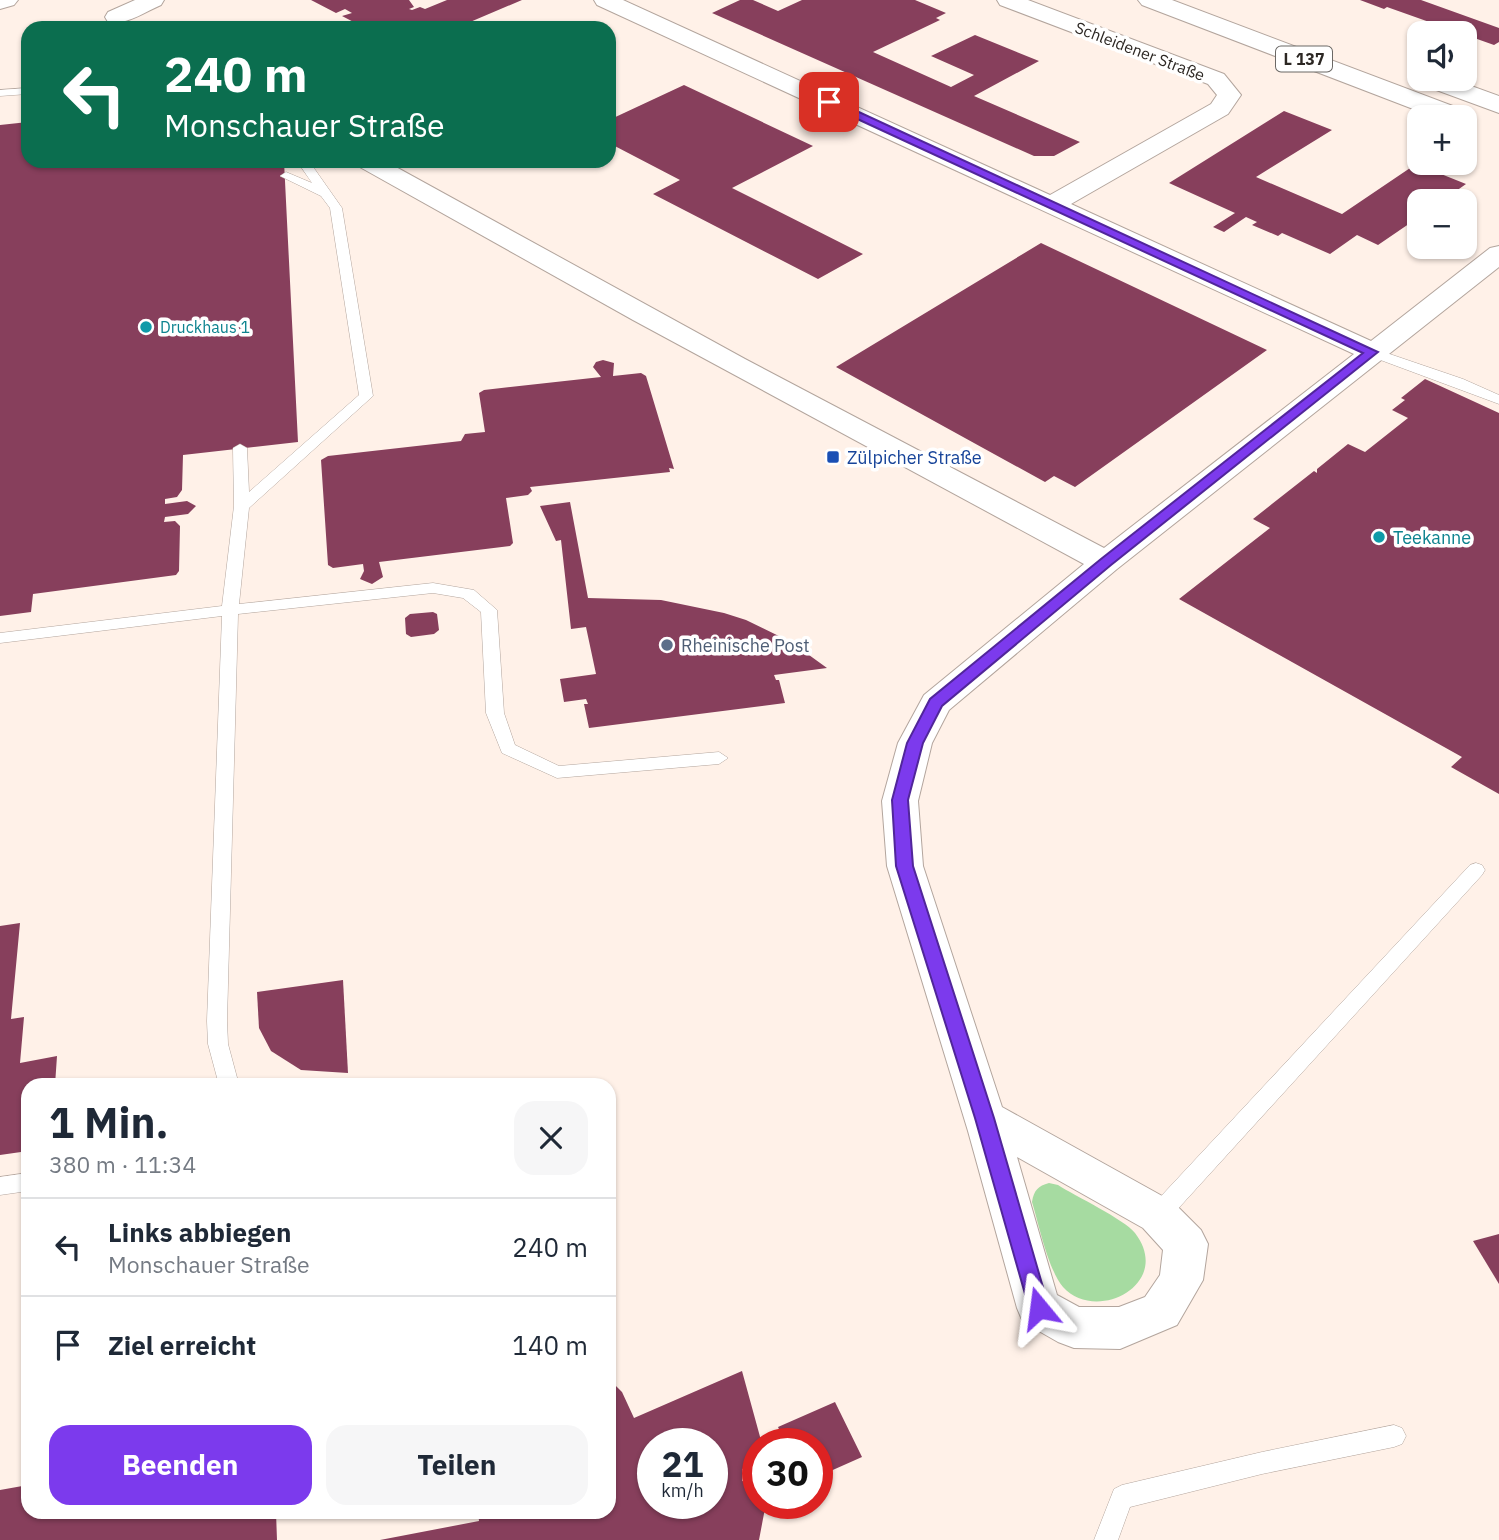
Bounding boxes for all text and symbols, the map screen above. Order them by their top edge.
street label: Schleidener Straße [1072,17,1208,85]
map controls [1407,21,1477,259]
button: sound [1407,21,1477,91]
text: 240 m [164,42,308,105]
road number: L 137 [1276,46,1332,72]
icon: left [49,49,140,140]
pin [799,72,859,132]
icon: arrive [810,83,848,121]
text: Monschauer Straße [164,104,445,146]
button: + [1407,105,1477,175]
button: − [1407,189,1477,259]
place label: Druckhaus 1 [160,317,250,337]
marker: Druckhaus 1 [138,319,154,335]
place label: Zülpicher Straße [847,446,982,469]
marker: Zülpicher Straße [825,449,841,465]
place label: Teekanne [1393,526,1471,549]
marker: Teekanne [1371,529,1387,545]
place label: Rheinische Post [681,634,810,657]
marker: Rheinische Post [659,637,675,653]
text: 1 Min. [49,1095,169,1150]
button: close [514,1101,588,1175]
text: 380 m · 11:34 [49,1149,196,1179]
text: Links abbiegen [108,1215,291,1249]
icon: left [49,1228,87,1266]
text: 240 m [512,1230,588,1264]
text: Monschauer Straße [108,1249,310,1279]
position arrow [1002,1271,1076,1345]
icon: arrive [49,1326,87,1364]
text: Ziel erreicht [108,1328,256,1362]
text: 140 m [512,1328,588,1362]
button: Beenden [49,1425,312,1505]
button: Teilen [326,1425,588,1505]
speed limit sign: 30 [742,1428,833,1519]
text: 21 [661,1441,704,1487]
text: km/h [661,1479,704,1502]

